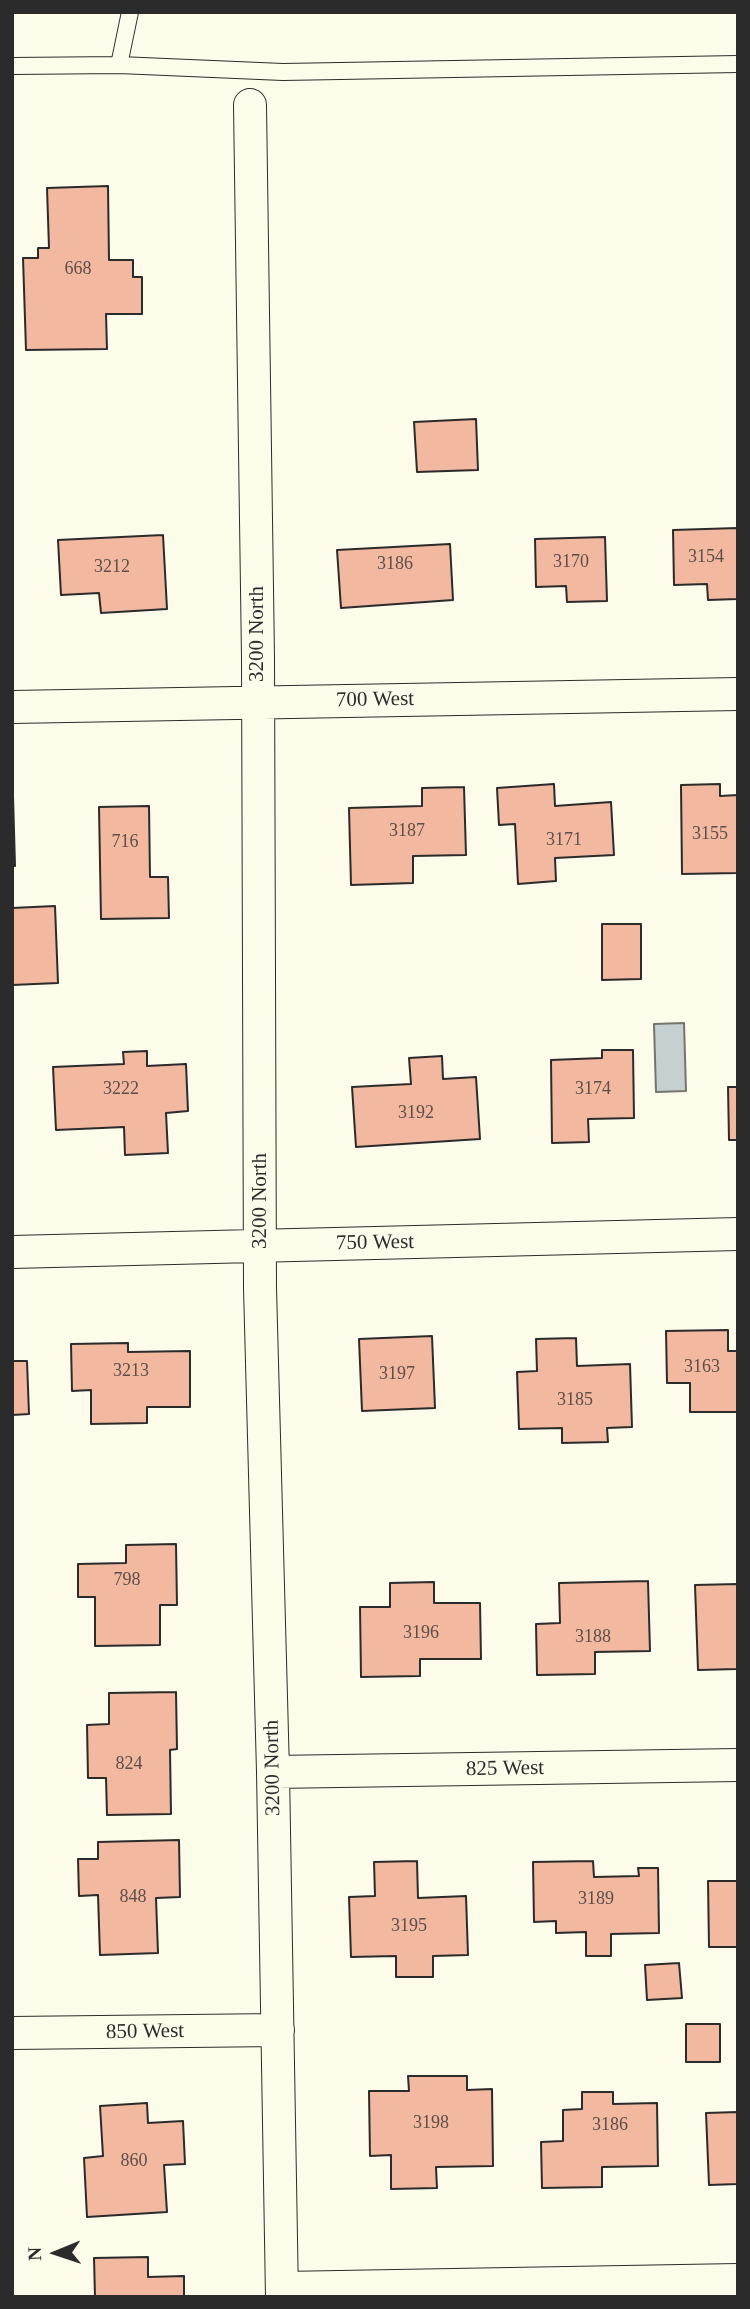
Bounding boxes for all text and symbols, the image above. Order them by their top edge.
house number: 668 [64,258,92,280]
house number: 3154 [688,546,724,568]
house number: 3170 [553,551,589,573]
house number: 3186 [377,553,413,575]
house number: 3212 [94,556,130,578]
street label: 3200 North [244,586,270,682]
street label: 700 West [336,687,414,713]
house number: 3187 [389,820,425,842]
house number: 3155 [692,823,728,845]
house number: 3171 [546,829,582,851]
house number: 716 [112,831,138,853]
house number: 3222 [103,1078,139,1100]
house number: 3174 [575,1078,611,1100]
house number: 3192 [398,1102,434,1124]
street label: 3200 North [247,1153,273,1249]
street label: 750 West [336,1230,414,1256]
house number: 3163 [684,1356,720,1378]
house number: 3213 [113,1360,149,1382]
house number: 3197 [379,1363,415,1385]
house number: 3185 [557,1389,593,1411]
house number: 798 [114,1569,140,1591]
house number: 3196 [403,1622,439,1644]
house number: 3188 [575,1626,611,1648]
street label: 3200 North [260,1720,286,1816]
house number: 824 [116,1753,142,1775]
street label: 825 West [466,1756,544,1782]
house number: 848 [119,1886,146,1908]
house number: 3189 [578,1888,614,1910]
house number: 3195 [391,1915,427,1937]
street label: 850 West [106,2019,184,2045]
house number: 3198 [413,2112,449,2134]
house number: 3186 [592,2114,628,2136]
house number: 860 [120,2150,148,2172]
north arrow [21,2218,91,2288]
text: N [24,2247,45,2261]

